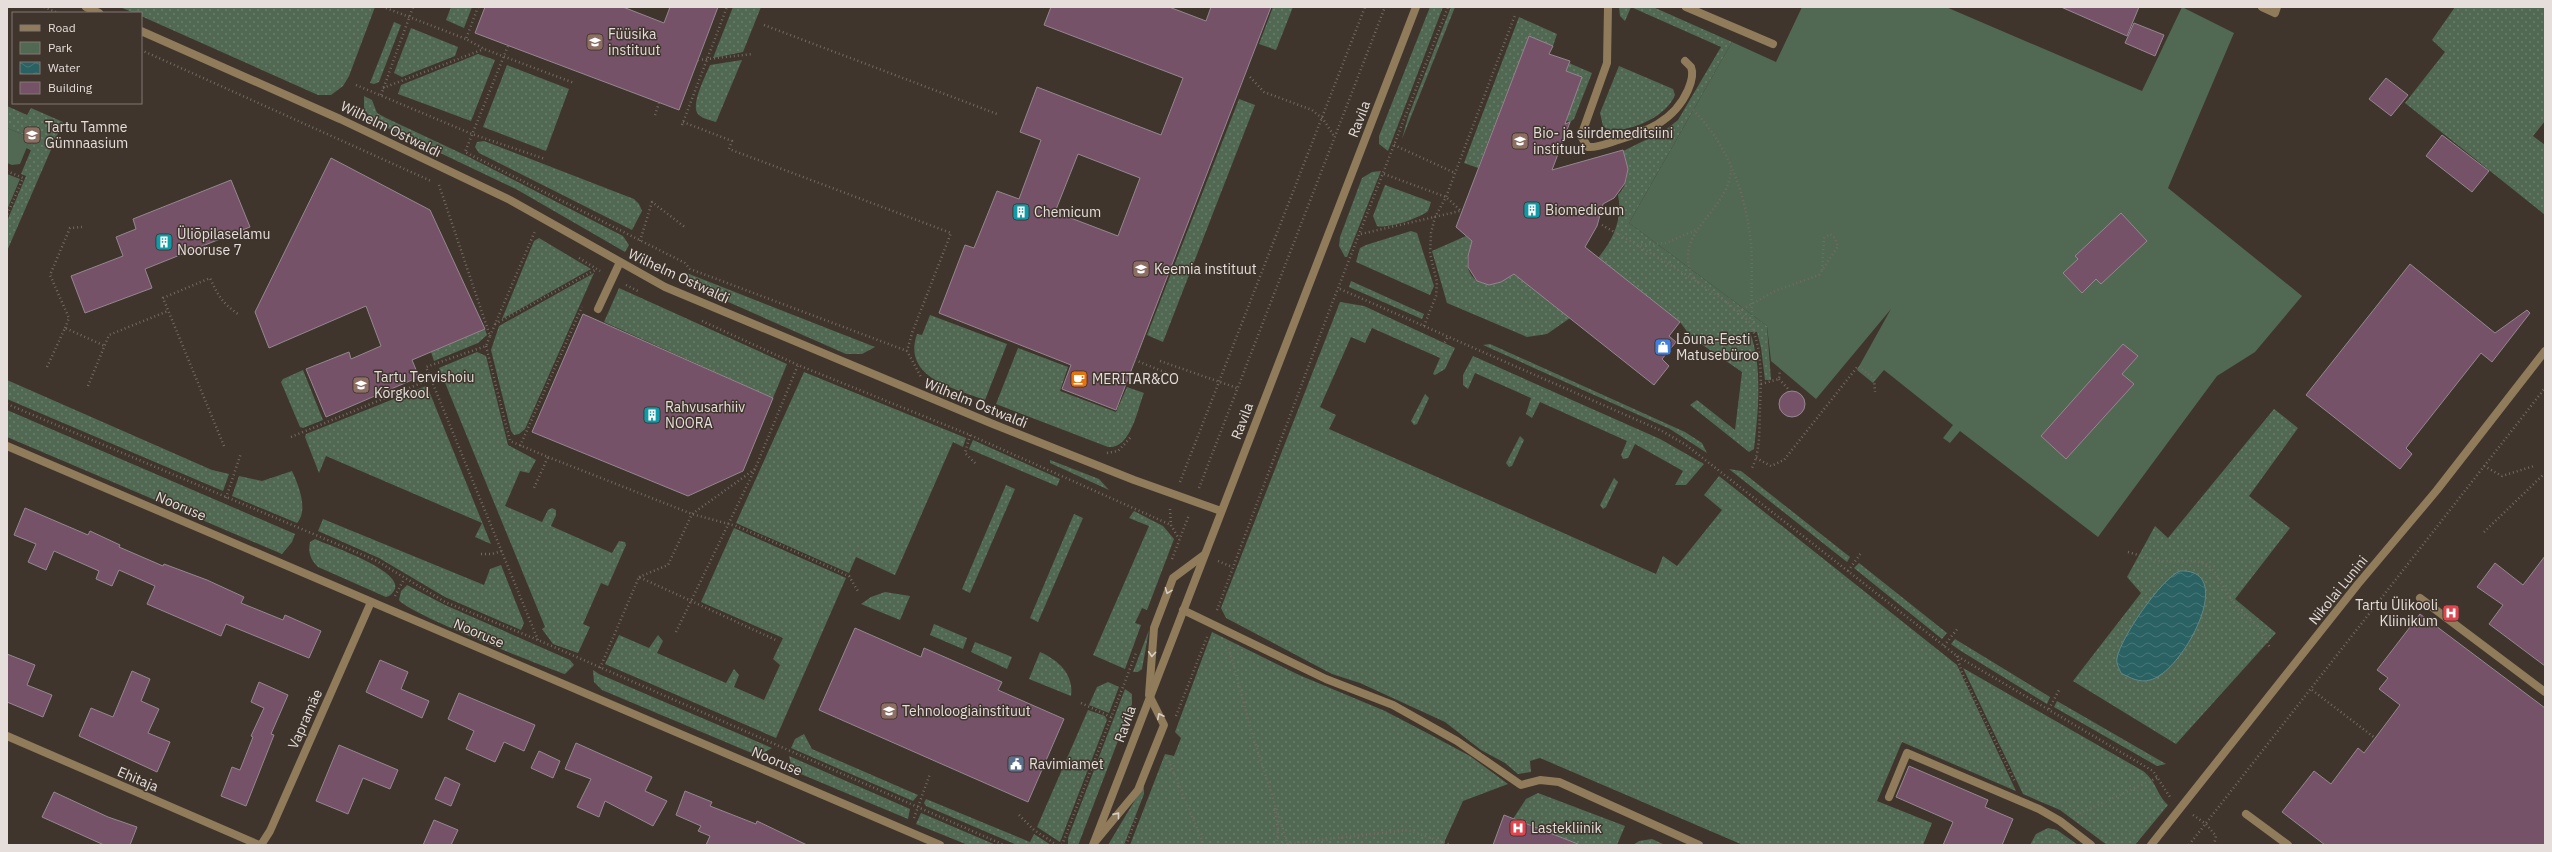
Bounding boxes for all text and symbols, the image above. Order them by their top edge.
legend [12,12,142,104]
text: Road [48,20,76,35]
place label: Füüsika instituut [608,25,660,59]
school or university icon: Füüsika instituut [585,32,605,52]
text: Park [48,40,73,55]
text: Water [48,60,81,75]
text: Building [48,80,93,95]
street label: Wilhelm Ostwaldi [338,97,444,161]
street label: Ravila [1344,98,1374,140]
place label: Tartu Tamme Gümnaasium [45,118,128,152]
place label: Bio- ja siirdemeditsiini instituut [1533,124,1673,158]
school or university icon: Tartu Tamme Gümnaasium [22,125,42,145]
school or university icon: Bio- ja siirdemeditsiini instituut [1510,131,1530,151]
building icon: Biomedicum [1522,200,1542,220]
place label: Biomedicum [1545,201,1624,219]
building icon: Chemicum [1011,202,1031,222]
place label: Chemicum [1034,203,1101,221]
place label: Üliõpilaselamu Nooruse 7 [177,225,271,259]
building icon: Üliõpilaselamu Nooruse 7 [154,232,174,252]
street label: Wilhelm Ostwaldi [625,245,733,307]
school or university icon: Keemia instituut [1131,259,1151,279]
place label: Keemia instituut [1154,260,1257,278]
place label: Lõuna-Eesti Matusebüroo [1676,330,1759,364]
shop icon: Lõuna-Eesti Matusebüroo [1653,337,1673,357]
place label: Tartu Tervishoiu Kõrgkool [374,368,474,402]
cafe icon: MERITAR&CO [1069,369,1089,389]
place label: MERITAR&CO [1092,370,1179,388]
street label: Wilhelm Ostwaldi [922,374,1030,432]
school or university icon: Tartu Tervishoiu Kõrgkool [351,375,371,395]
place label: Rahvusarhiiv NOORA [665,398,745,432]
street label: Ravila [1227,400,1257,442]
building icon: Rahvusarhiiv NOORA [642,405,662,425]
street label: Nooruse [153,487,209,525]
street label: Nikolai Lunini [2305,552,2371,628]
one-way arrow [1165,587,1173,595]
place label: Tartu Ülikooli Kliinikum [2355,596,2438,630]
hospital icon: Tartu Ülikooli Kliinikum [2441,603,2461,623]
street label: Nooruse [451,614,507,652]
one-way arrow [1148,651,1156,657]
street label: Vapramäe [284,686,326,752]
school or university icon: Tehnoloogiainstituut [879,701,899,721]
place label: Tehnoloogiainstituut [902,702,1031,720]
street label: Ravila [1110,703,1140,745]
one-way arrow [1157,713,1165,720]
street label: Nooruse [749,742,805,780]
public building icon: Ravimiamet [1006,754,1026,774]
place label: Ravimiamet [1029,755,1104,773]
street label: Ehitaja [115,762,162,796]
one-way arrow [1113,812,1120,819]
hospital icon: Lastekliinik [1508,818,1528,838]
place label: Lastekliinik [1531,819,1602,837]

